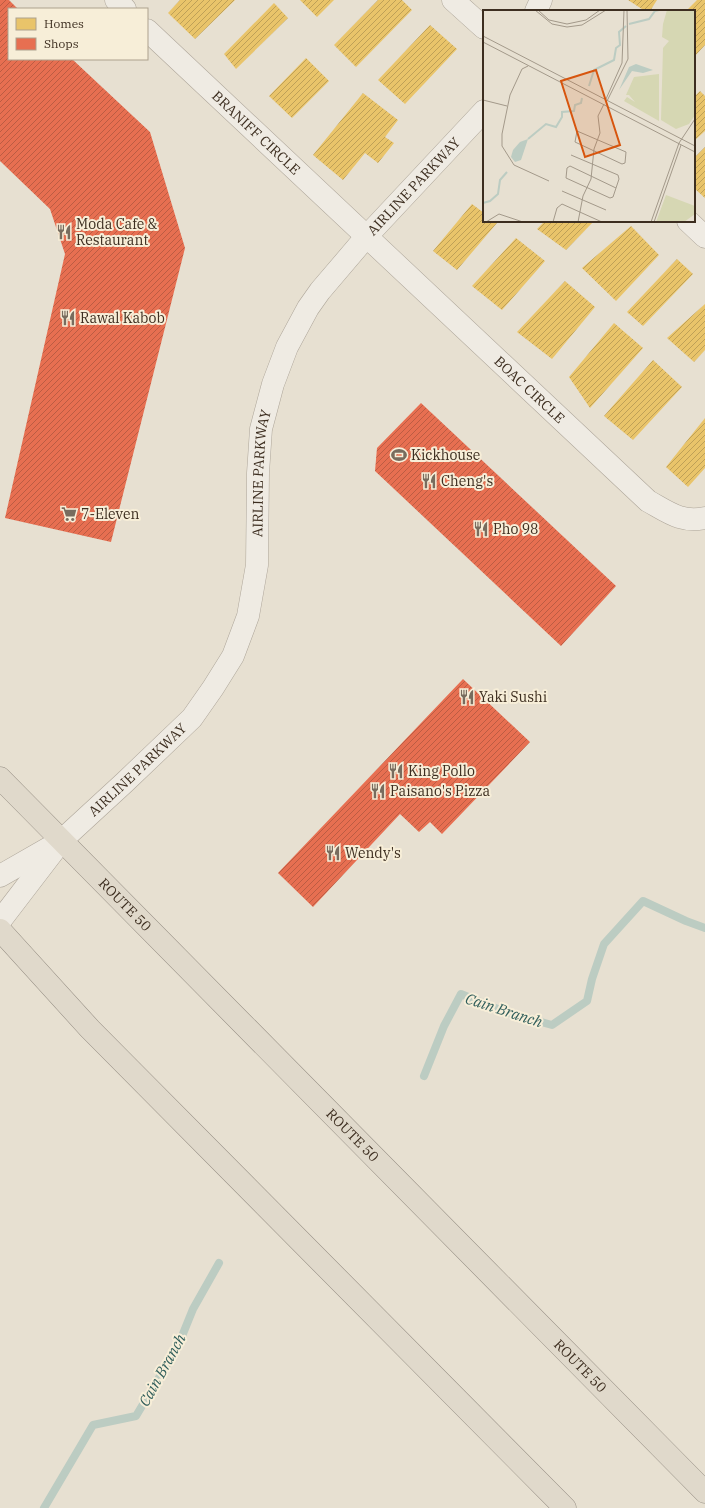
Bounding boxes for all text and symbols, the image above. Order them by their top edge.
legend [8,8,148,60]
inset map [483,10,695,222]
text: Homes [44,16,84,31]
text: Shops [44,36,79,51]
street label: BRANIFF CIRCLE [208,87,304,179]
street label: AIRLINE PARKWAY [363,133,464,239]
place label: Moda Cafe & Restaurant [76,215,158,249]
restaurant icon: Moda Cafe & Restaurant [55,223,73,241]
restaurant icon: Rawal Kabob [59,309,77,327]
place label: Rawal Kabob [80,309,165,327]
street label: BOAC CIRCLE [490,352,569,427]
street label: AIRLINE PARKWAY [248,407,275,537]
sports icon: Kickhouse [390,446,408,464]
place label: Kickhouse [411,446,480,464]
restaurant icon: Cheng's [420,472,438,490]
place label: Cheng's [441,472,493,490]
supermarket icon: 7-Eleven [60,505,78,523]
place label: 7-Eleven [81,505,139,523]
restaurant icon: Pho 98 [472,520,490,538]
place label: Pho 98 [493,520,538,538]
restaurant icon: Yaki Sushi [458,688,476,706]
place label: Yaki Sushi [479,688,547,706]
street label: AIRLINE PARKWAY [85,719,190,820]
restaurant icon: King Pollo [387,762,405,780]
place label: King Pollo [408,762,475,780]
restaurant icon: Paisano's Pizza [369,782,387,800]
place label: Paisano's Pizza [390,782,490,800]
restaurant icon: Wendy's [324,844,342,862]
place label: Wendy's [345,844,401,862]
street label: ROUTE 50 [95,874,155,935]
water label: Cain Branch [463,989,546,1032]
street label: ROUTE 50 [322,1105,383,1166]
water label: Cain Branch [134,1330,190,1410]
street label: ROUTE 50 [550,1335,611,1396]

